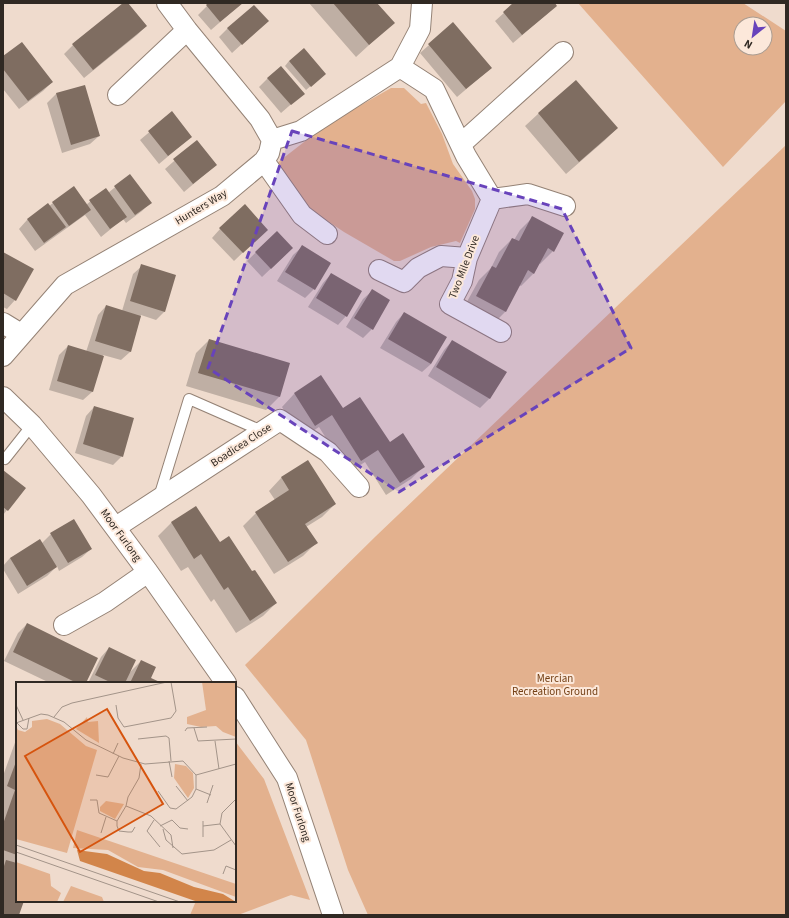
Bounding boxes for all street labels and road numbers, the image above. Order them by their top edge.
street label: Hunters Way [172,186,230,228]
street label: Two Mile Drive [445,233,483,301]
street label: Boadicea Close [208,419,275,470]
street label: Moor Furlong [97,506,145,565]
street label: Moor Furlong [281,781,315,844]

